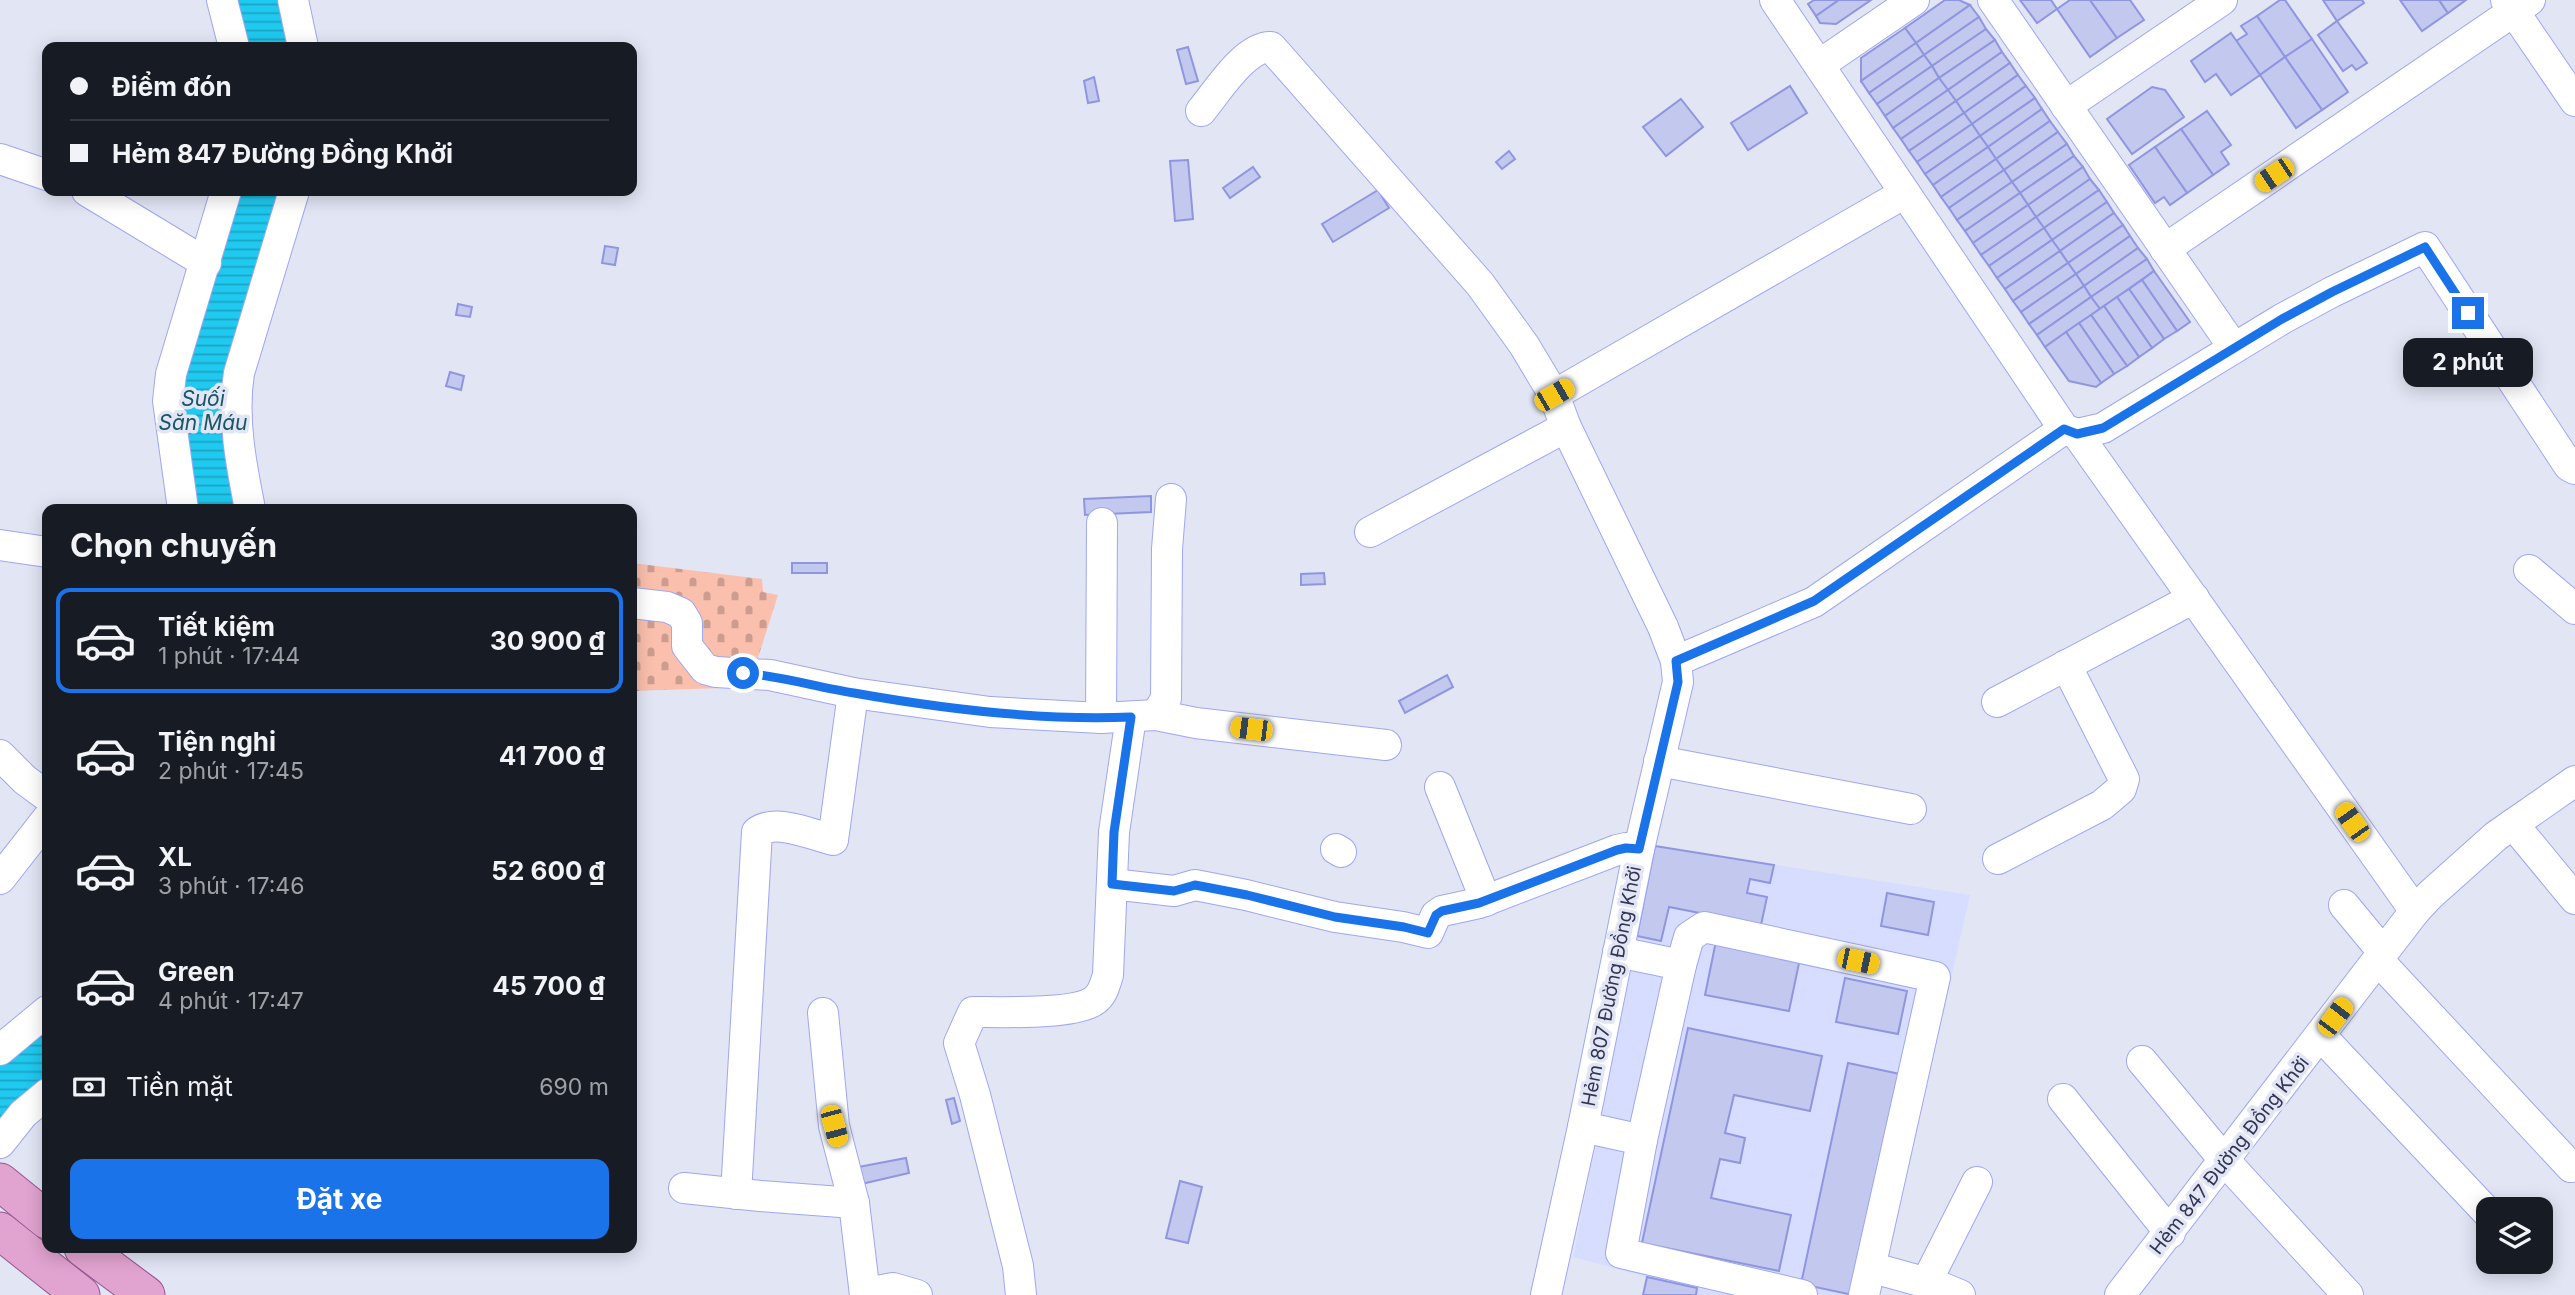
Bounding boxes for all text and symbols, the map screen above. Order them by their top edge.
text: Điểm đón [112,71,232,102]
text: Hẻm 847 Đường Đồng Khởi [112,138,453,169]
car [2251,155,2298,195]
route end [2452,297,2484,329]
callout: 2 phút [2403,338,2533,386]
text: 2 phút [2432,348,2504,376]
car [1531,375,1578,415]
water label: Suối Săn Máu [159,386,247,435]
text: Chọn chuyến [70,526,277,565]
icon: car [74,609,137,672]
text: Tiết kiệm [158,611,275,642]
text: 30 900 ₫ [490,625,605,656]
text: 1 phút · 17:44 [158,642,300,670]
route start [727,657,759,689]
car [1229,716,1274,742]
icon: car [74,724,137,787]
text: Tiện nghi [158,726,276,757]
text: 41 700 ₫ [499,740,605,771]
text: 2 phút · 17:45 [158,757,304,785]
car [2332,799,2373,845]
icon: car [74,839,137,902]
text: XL [158,841,192,872]
text: 52 600 ₫ [491,855,605,886]
street label: Hẻm 807 Đường Đồng Khởi [1577,864,1646,1108]
text: 3 phút · 17:46 [158,872,304,900]
car [1836,946,1881,976]
icon: car [74,954,137,1017]
text: Green [158,956,235,987]
text: 45 700 ₫ [492,970,605,1001]
text: 4 phút · 17:47 [158,987,304,1015]
car [2314,994,2357,1040]
street label: Hẻm 847 Đường Đồng Khởi [2145,1052,2314,1259]
icon: cash [70,1068,108,1106]
text: Tiền mặt [126,1071,233,1102]
text: 690 m [539,1073,609,1101]
car [819,1103,850,1149]
button: Đặt xe [70,1159,609,1239]
map controls [2476,1197,2553,1274]
button: layers [2476,1197,2553,1274]

